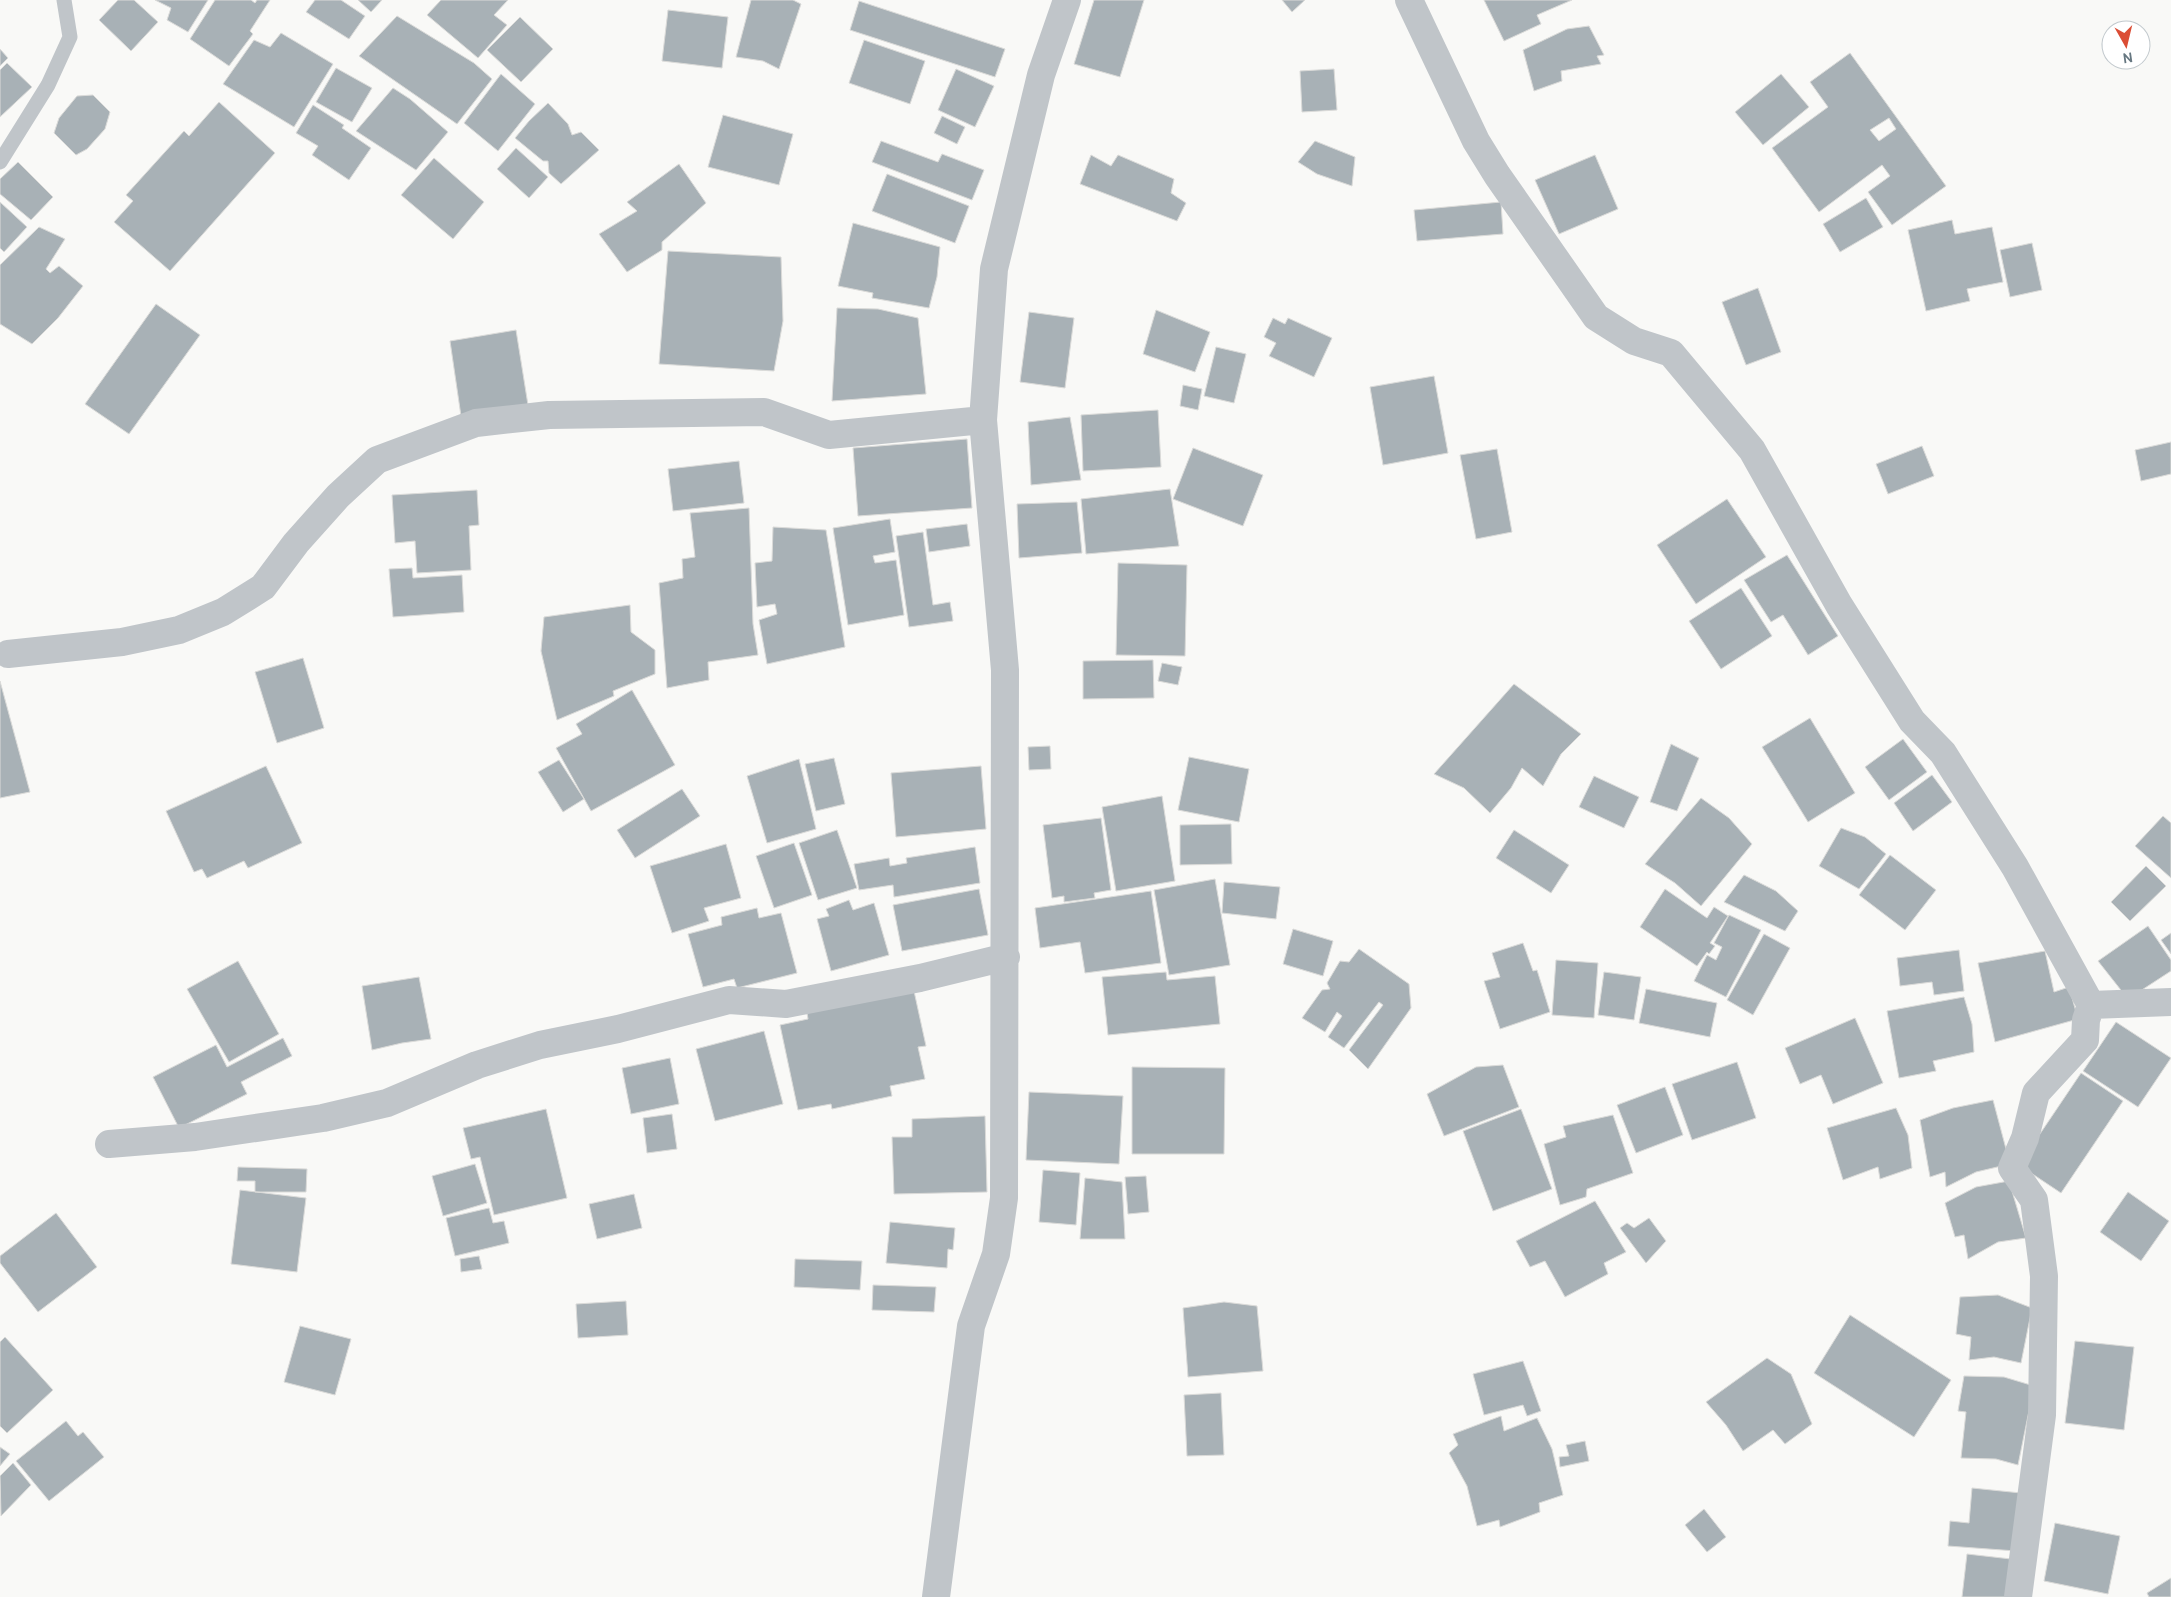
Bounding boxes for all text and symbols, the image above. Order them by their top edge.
north arrow [2101,20,2151,70]
text: N [2122,48,2134,67]

